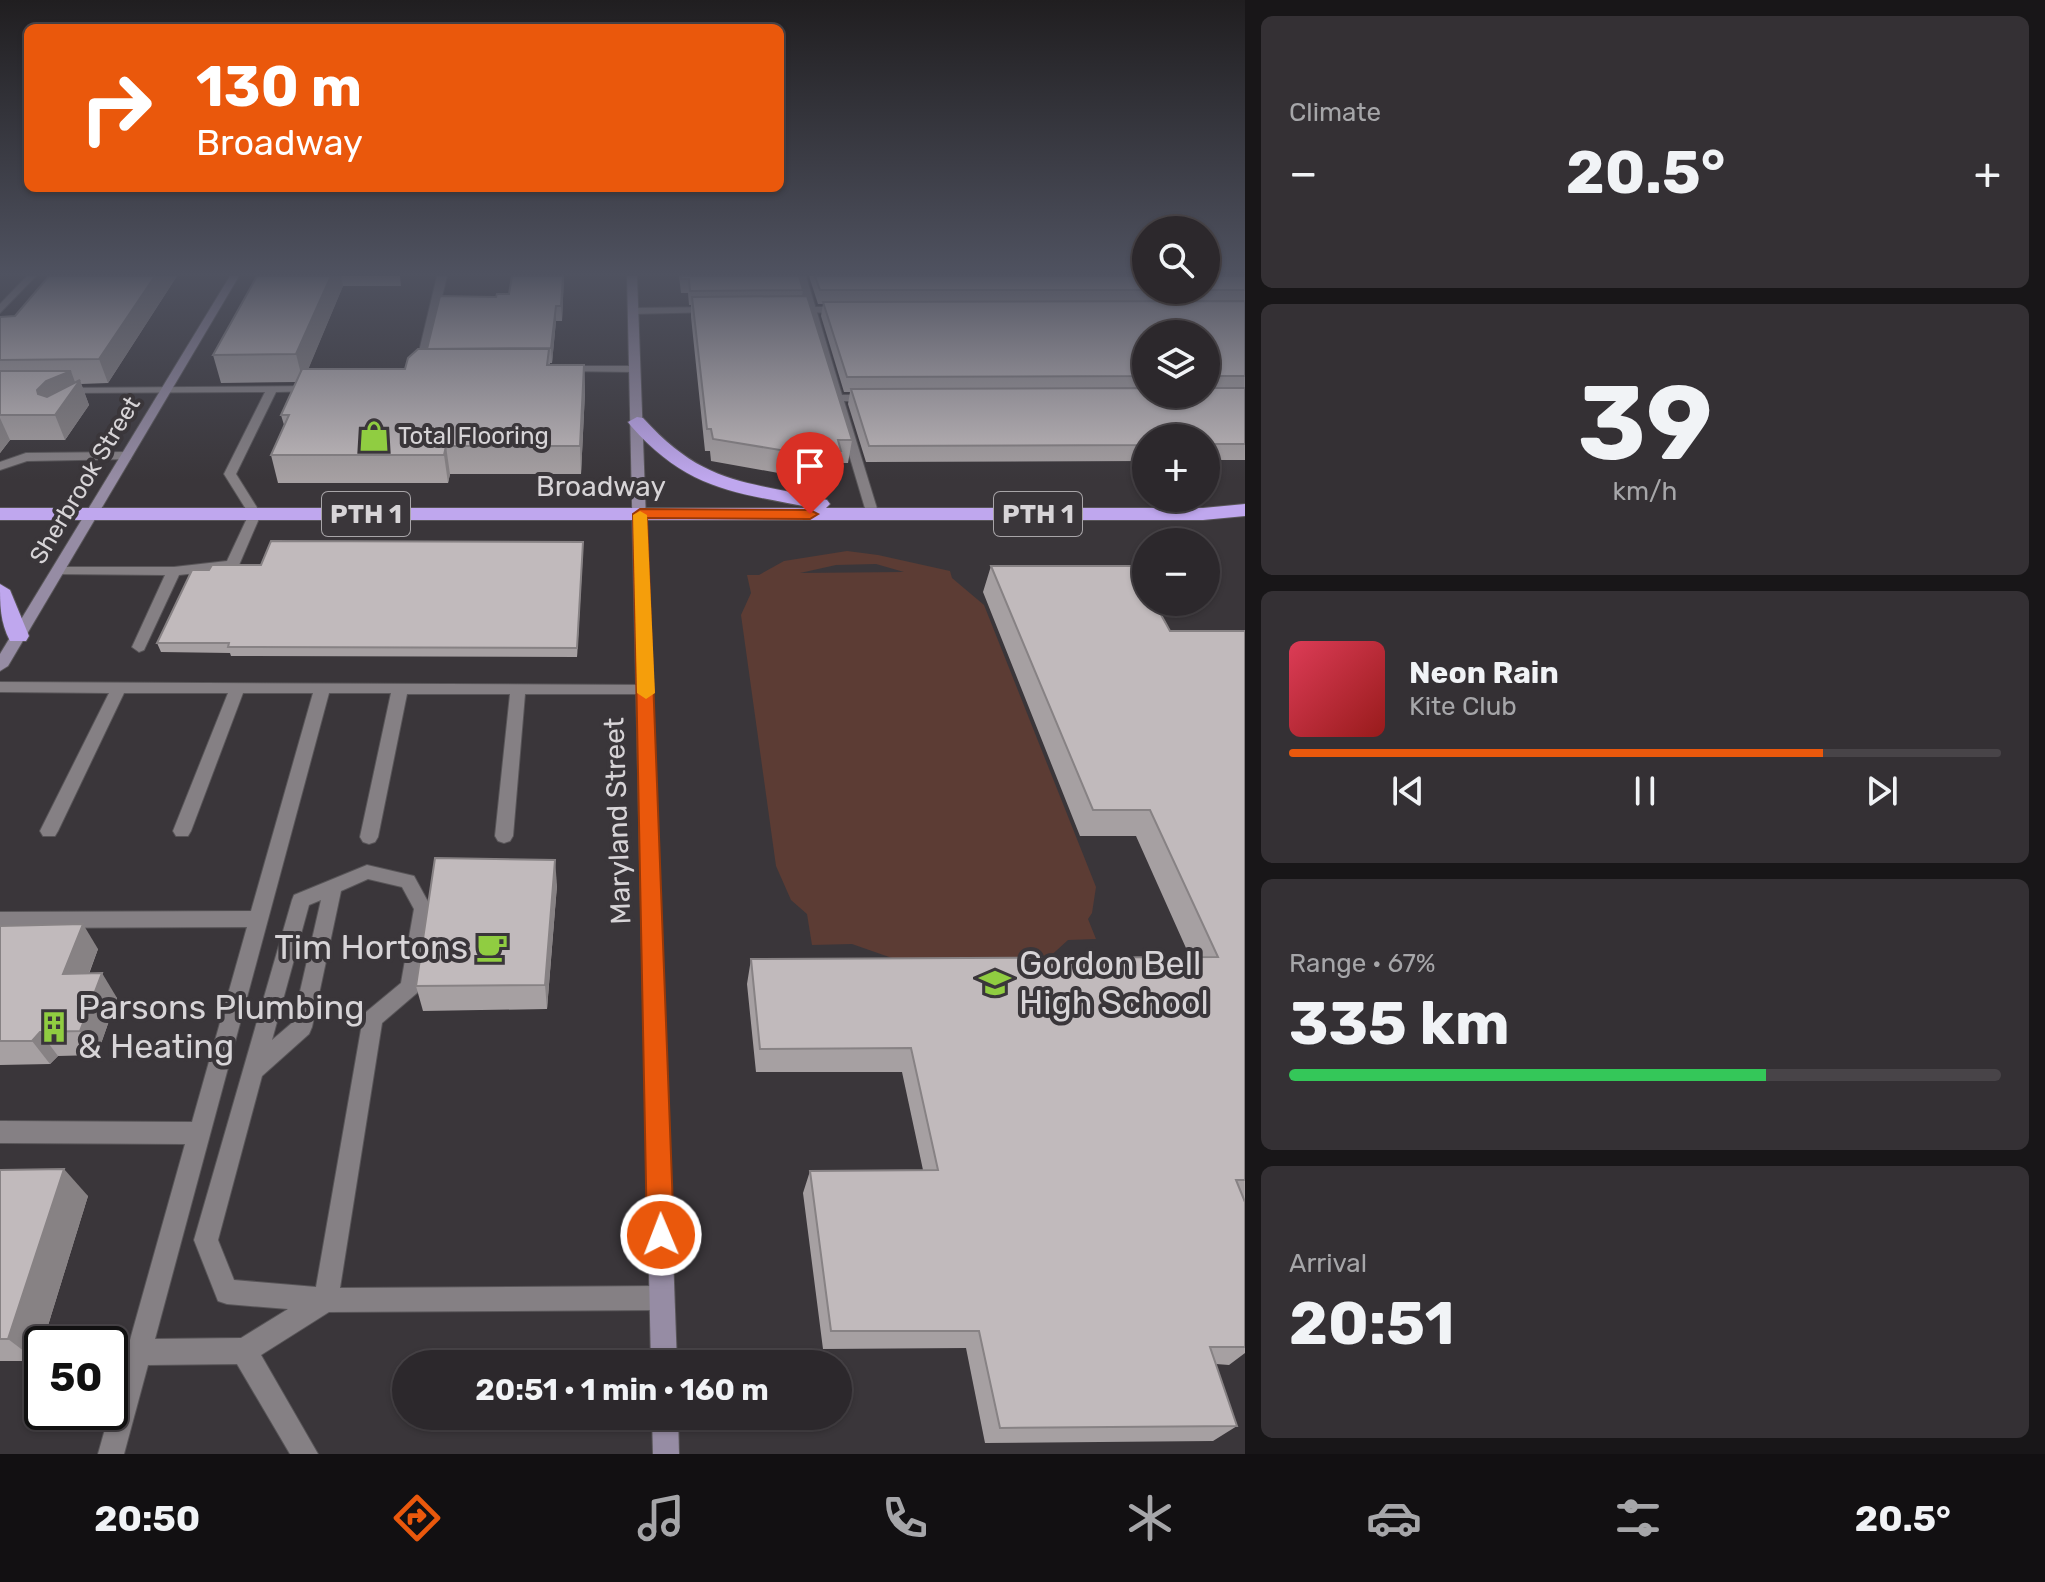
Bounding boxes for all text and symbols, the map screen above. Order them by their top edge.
text: 130 m [196,54,362,120]
icon: right [64,56,168,160]
text: Climate [1289,97,1381,128]
text: Broadway [196,121,363,164]
text: 20.5° [1566,137,1726,208]
text: − [1289,147,1318,199]
text: + [1974,147,2001,199]
map controls [1132,216,1220,616]
button: search [1132,216,1220,304]
button: layers [1132,320,1220,408]
text: 39 [1577,362,1713,485]
street label: Sherbrook Street [24,391,146,569]
shop icon: Total Flooring [357,419,391,453]
place label: Total Flooring [398,422,549,450]
button: + [1132,424,1220,512]
pin [776,432,844,514]
icon: arrive [788,444,832,488]
street label: Broadway [536,470,666,503]
text: km/h [1613,476,1677,507]
road number: PTH 1 [322,492,410,536]
road number: PTH 1 [994,492,1082,536]
button: − [1132,528,1220,616]
text: Neon Rain [1409,655,1559,691]
text: Kite Club [1409,691,1517,722]
street label: Maryland Street [597,717,638,925]
icon: previous [1386,769,1430,813]
icon: pause [1623,769,1667,813]
icon: next [1860,769,1904,813]
place label: Tim Hortons [274,927,468,968]
cafe icon: Tim Hortons [475,930,509,964]
place label: Gordon Bell High School [1019,943,1209,1023]
text: Range · 67% [1289,948,1436,979]
school or university icon: Gordon Bell High School [978,966,1012,1000]
place label: Parsons Plumbing & Heating [78,987,364,1067]
text: 335 km [1289,988,1510,1059]
building icon: Parsons Plumbing & Heating [37,1010,71,1044]
position arrow [619,1193,703,1277]
text: Arrival [1289,1248,1367,1279]
text: 20:51 [1289,1288,1454,1359]
speed limit sign: 50 [24,1326,128,1430]
text: 20:51 · 1 min · 160 m [475,1372,769,1408]
icon: directions [389,1490,445,1546]
icon: music [633,1490,689,1546]
icon: phone [877,1490,933,1546]
icon: climate [1122,1490,1178,1546]
icon: car [1366,1490,1422,1546]
icon: filters [1610,1490,1666,1546]
text: 20:50 [94,1497,200,1540]
text: 20.5° [1855,1497,1951,1540]

